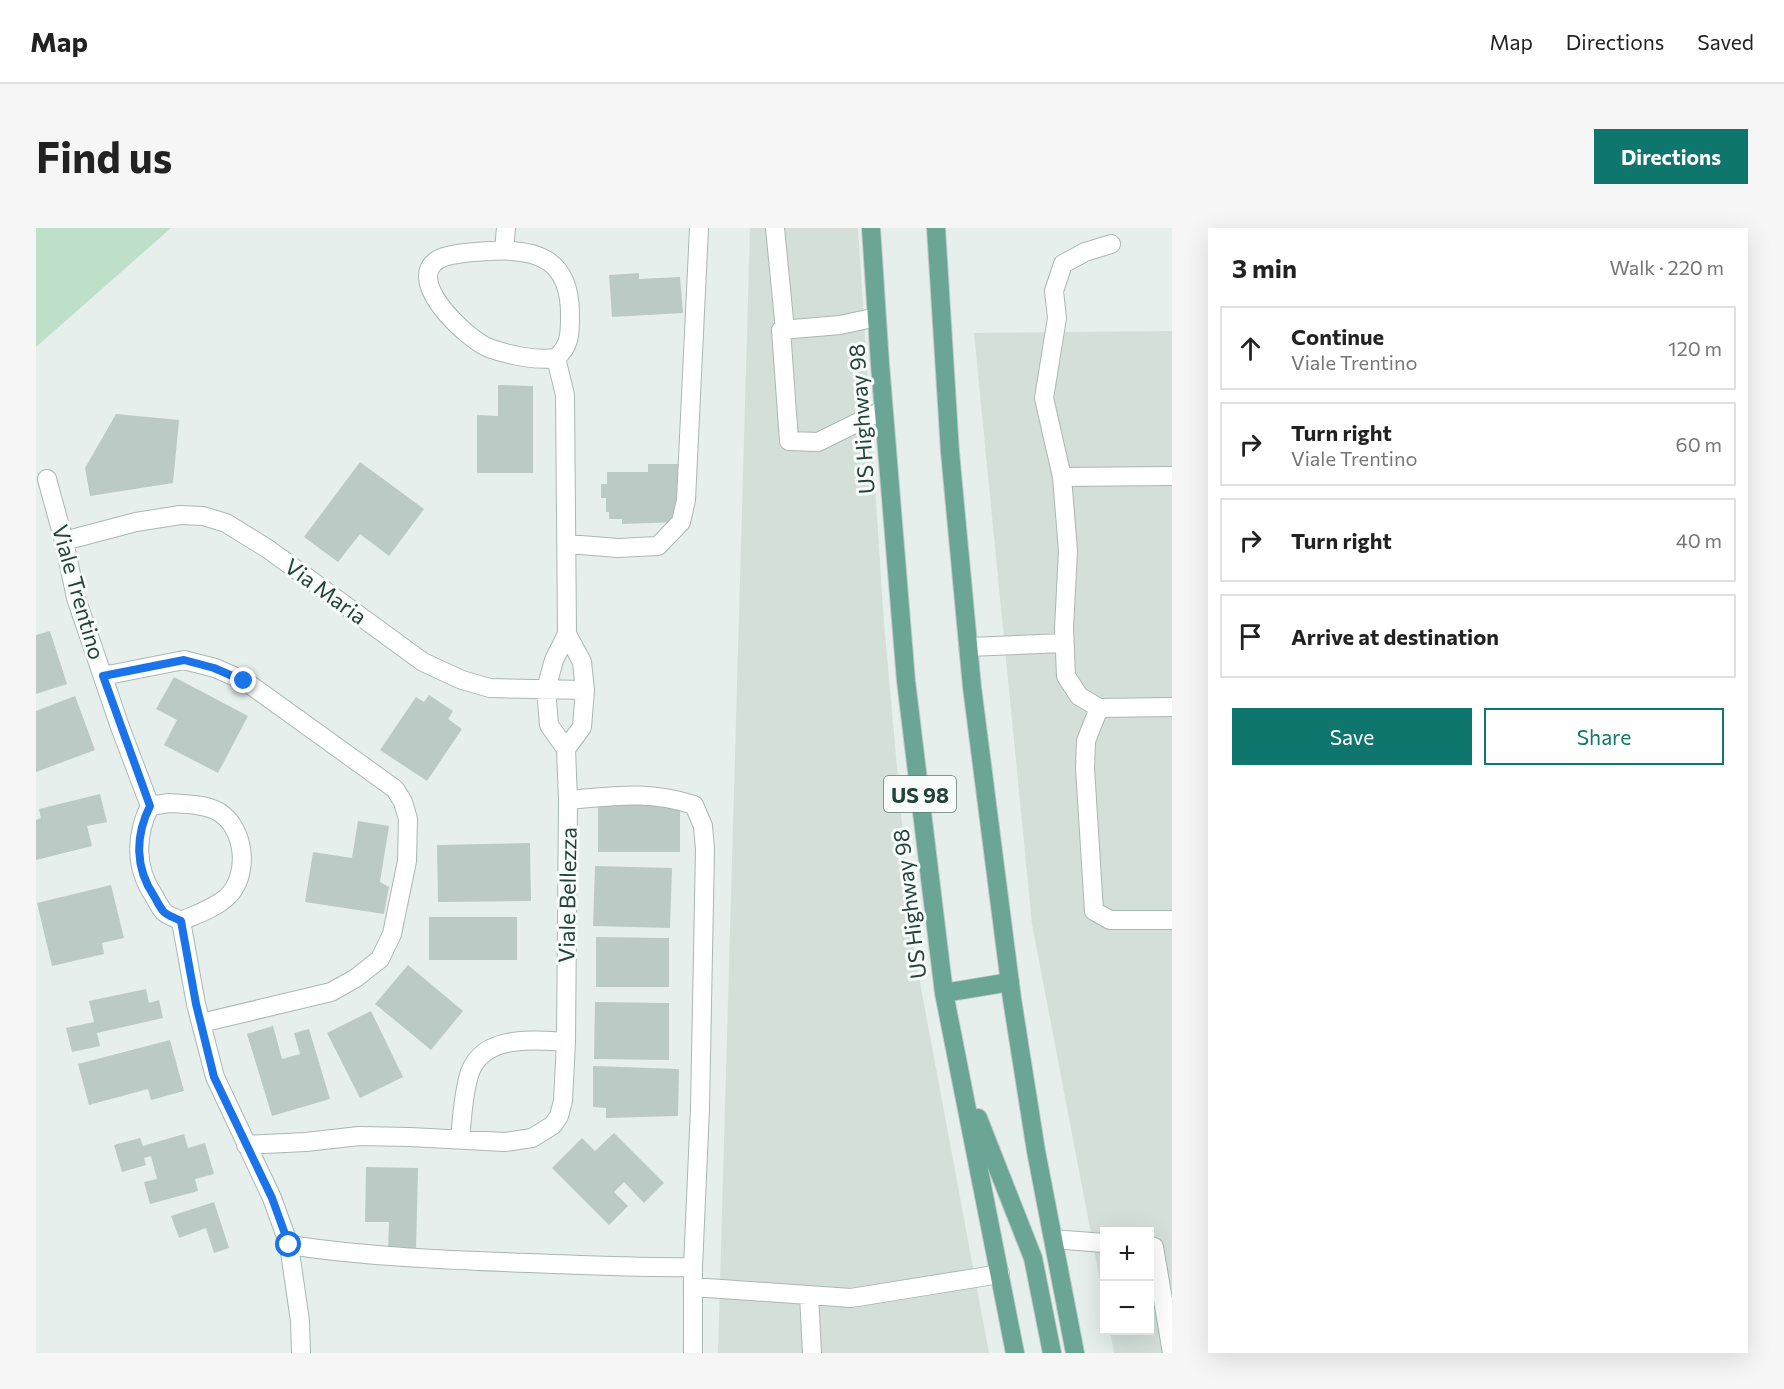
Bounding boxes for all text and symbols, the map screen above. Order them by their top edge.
text: Map [30,24,88,58]
text: Map [1490,29,1533,54]
text: Directions [1566,29,1664,54]
text: Saved [1697,29,1754,54]
button: Directions [1594,129,1748,184]
text: Find us [36,130,172,182]
text: 3 min [1232,252,1297,283]
text: Walk · 220 m [1609,255,1724,279]
text: Continue [1291,323,1384,350]
icon: ahead [1234,332,1267,365]
text: 120 m [1668,336,1722,360]
street label: US Highway 98 [842,343,880,495]
text: Viale Trentino [1291,350,1417,374]
text: Turn right [1291,419,1392,446]
icon: right [1234,428,1267,461]
text: 60 m [1676,432,1722,456]
text: Viale Trentino [1291,446,1417,470]
street label: Viale Trentino [47,521,111,663]
icon: right [1234,524,1267,557]
text: Turn right [1291,527,1392,554]
text: 40 m [1676,528,1722,552]
street label: Via Maria [280,552,372,630]
icon: arrive [1234,620,1267,653]
text: Arrive at destination [1291,623,1499,650]
route end [230,667,256,693]
button: Save [1232,708,1472,765]
button: Share [1484,708,1724,765]
road number: US 98 [884,776,956,812]
street label: Viale Bellezza [552,827,582,963]
street label: US Highway 98 [886,828,932,980]
map controls [1100,1227,1154,1335]
button: + [1100,1227,1154,1281]
route start [275,1231,301,1257]
button: − [1100,1281,1154,1335]

